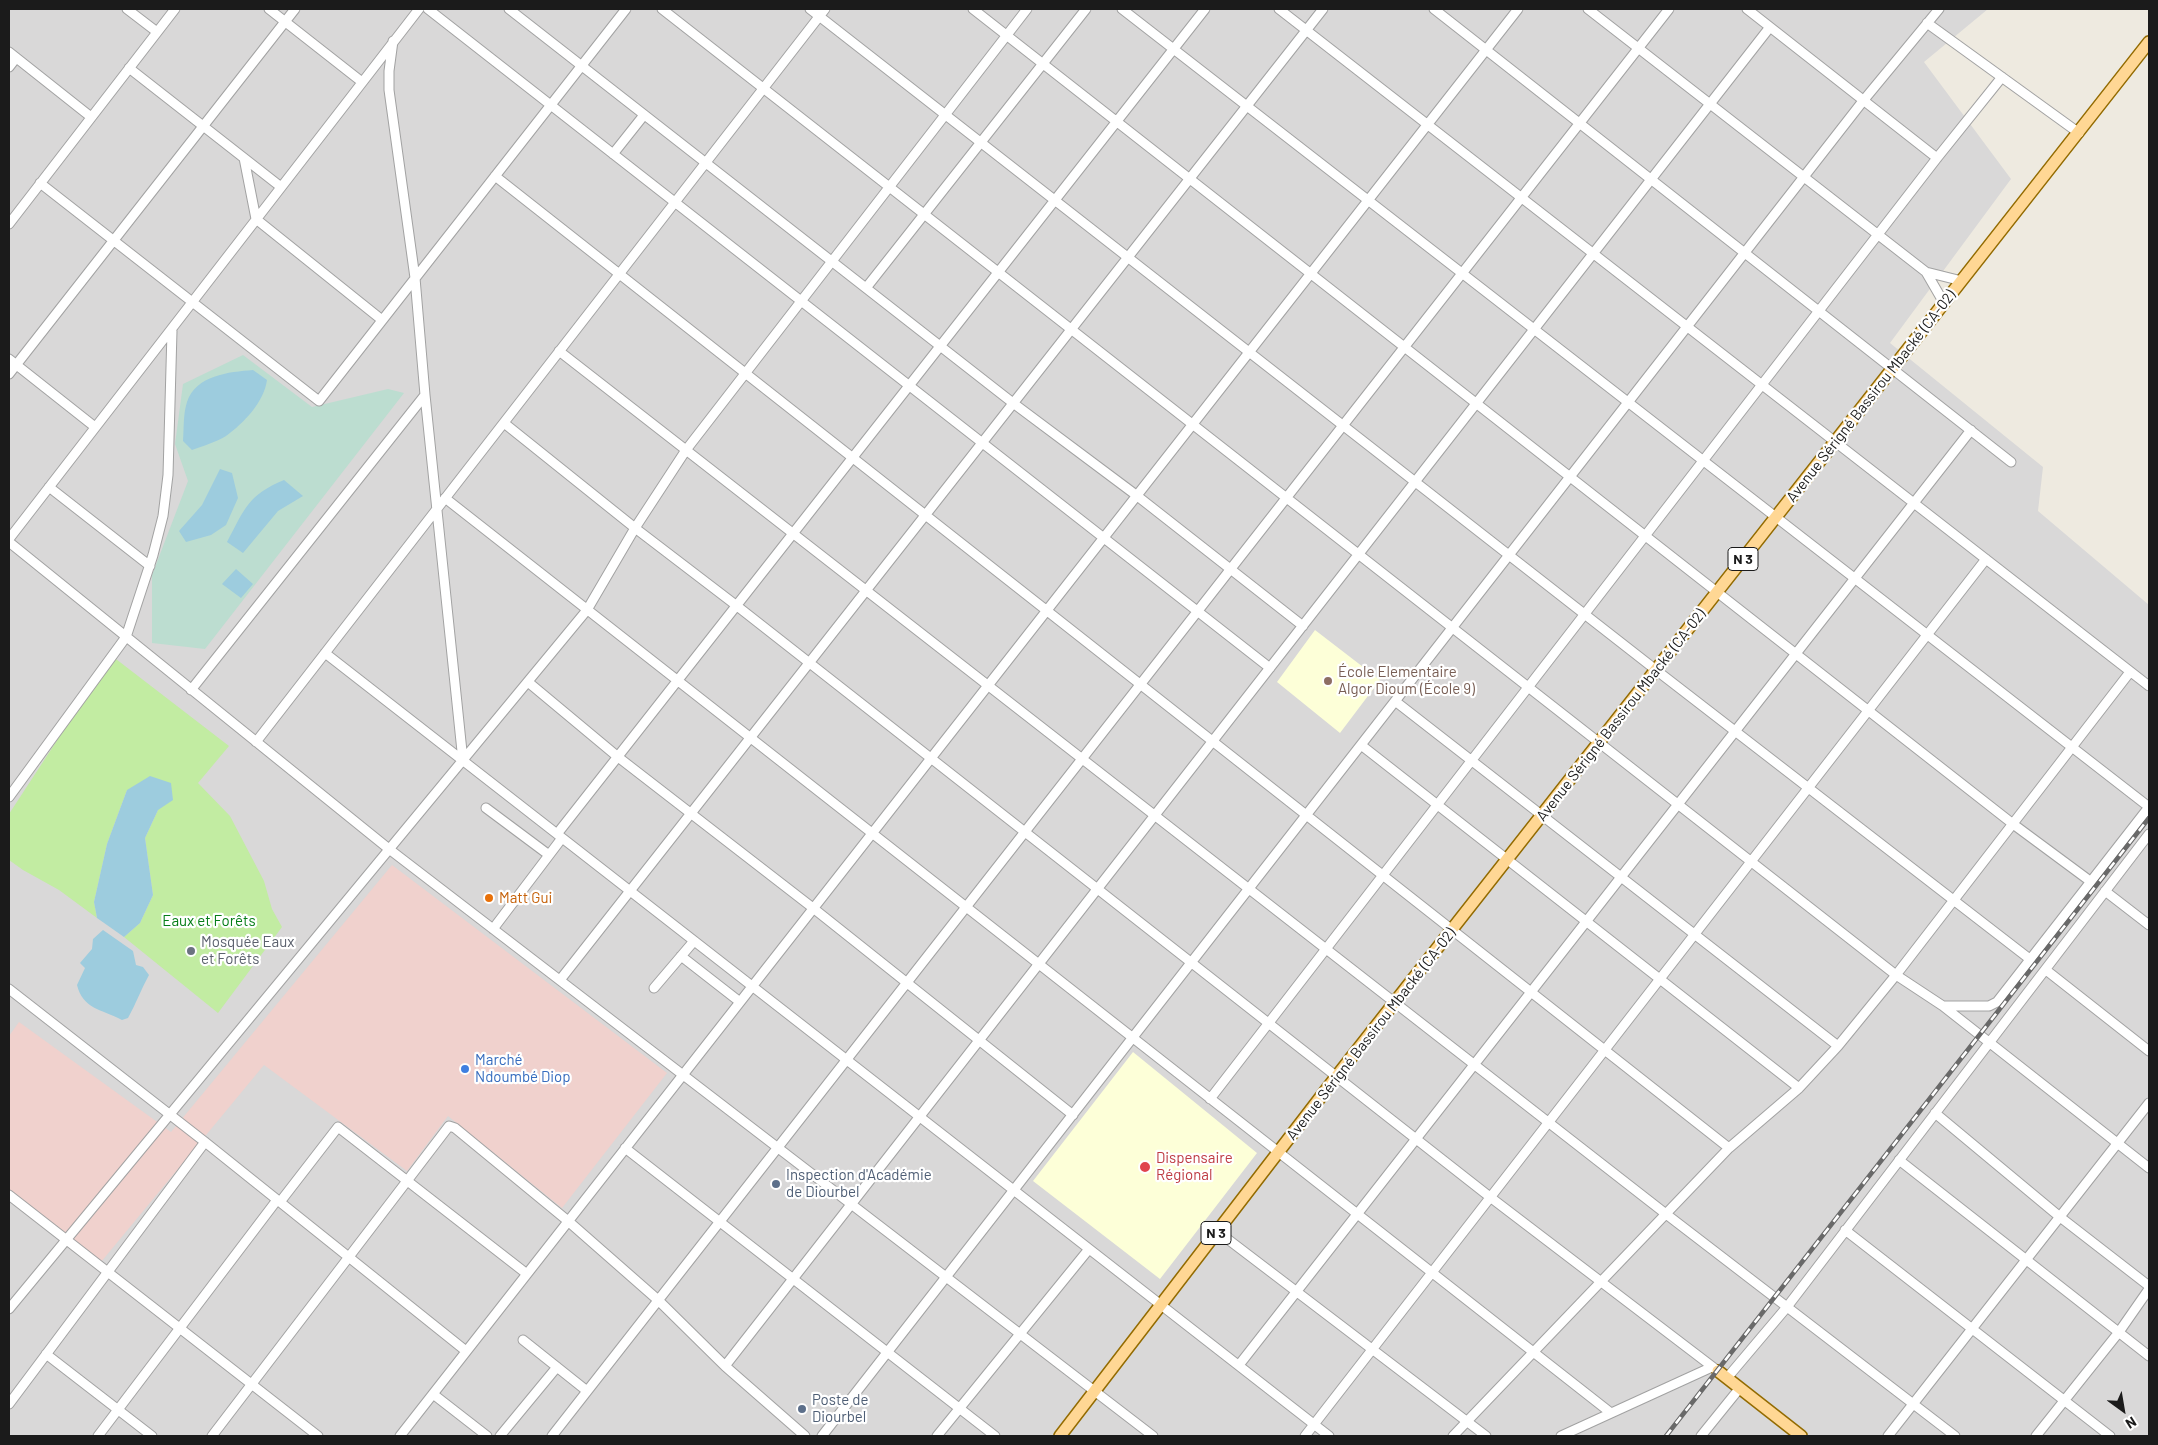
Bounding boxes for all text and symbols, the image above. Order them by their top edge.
street label: Avenue Sérigné Bassirou Mbacké (CA-02) [1783,286,1959,506]
road number: N 3 [1728,548,1758,570]
street label: Avenue Sérigné Bassirou Mbacké (CA-02) [1533,605,1709,825]
place label: École Elementaire Algor Dioum (École 9) [1338,663,1475,698]
marker: École Elementaire Algor Dioum (École 9) [1322,675,1334,687]
place label: Matt Gui [499,889,552,907]
marker: Matt Gui [483,892,495,904]
park label: Eaux et Forêts [162,912,256,930]
street label: Avenue Sérigné Bassirou Mbacké (CA-02) [1283,924,1459,1144]
place label: Mosquée Eaux et Forêts [201,933,294,968]
marker: Mosquée Eaux et Forêts [185,945,197,957]
place label: Marché Ndoumbé Diop [475,1051,571,1086]
marker: Marché Ndoumbé Diop [459,1063,471,1075]
place label: Dispensaire Régional [1156,1149,1233,1184]
marker: Dispensaire Régional [1138,1160,1152,1174]
place label: Inspection d'Académie de Diourbel [786,1166,932,1201]
marker: Inspection d'Académie de Diourbel [770,1178,782,1190]
road number: N 3 [1201,1222,1231,1244]
north arrow [2098,1385,2148,1435]
place label: Poste de Diourbel [812,1391,868,1426]
marker: Poste de Diourbel [796,1403,808,1415]
text: N [2123,1413,2140,1433]

